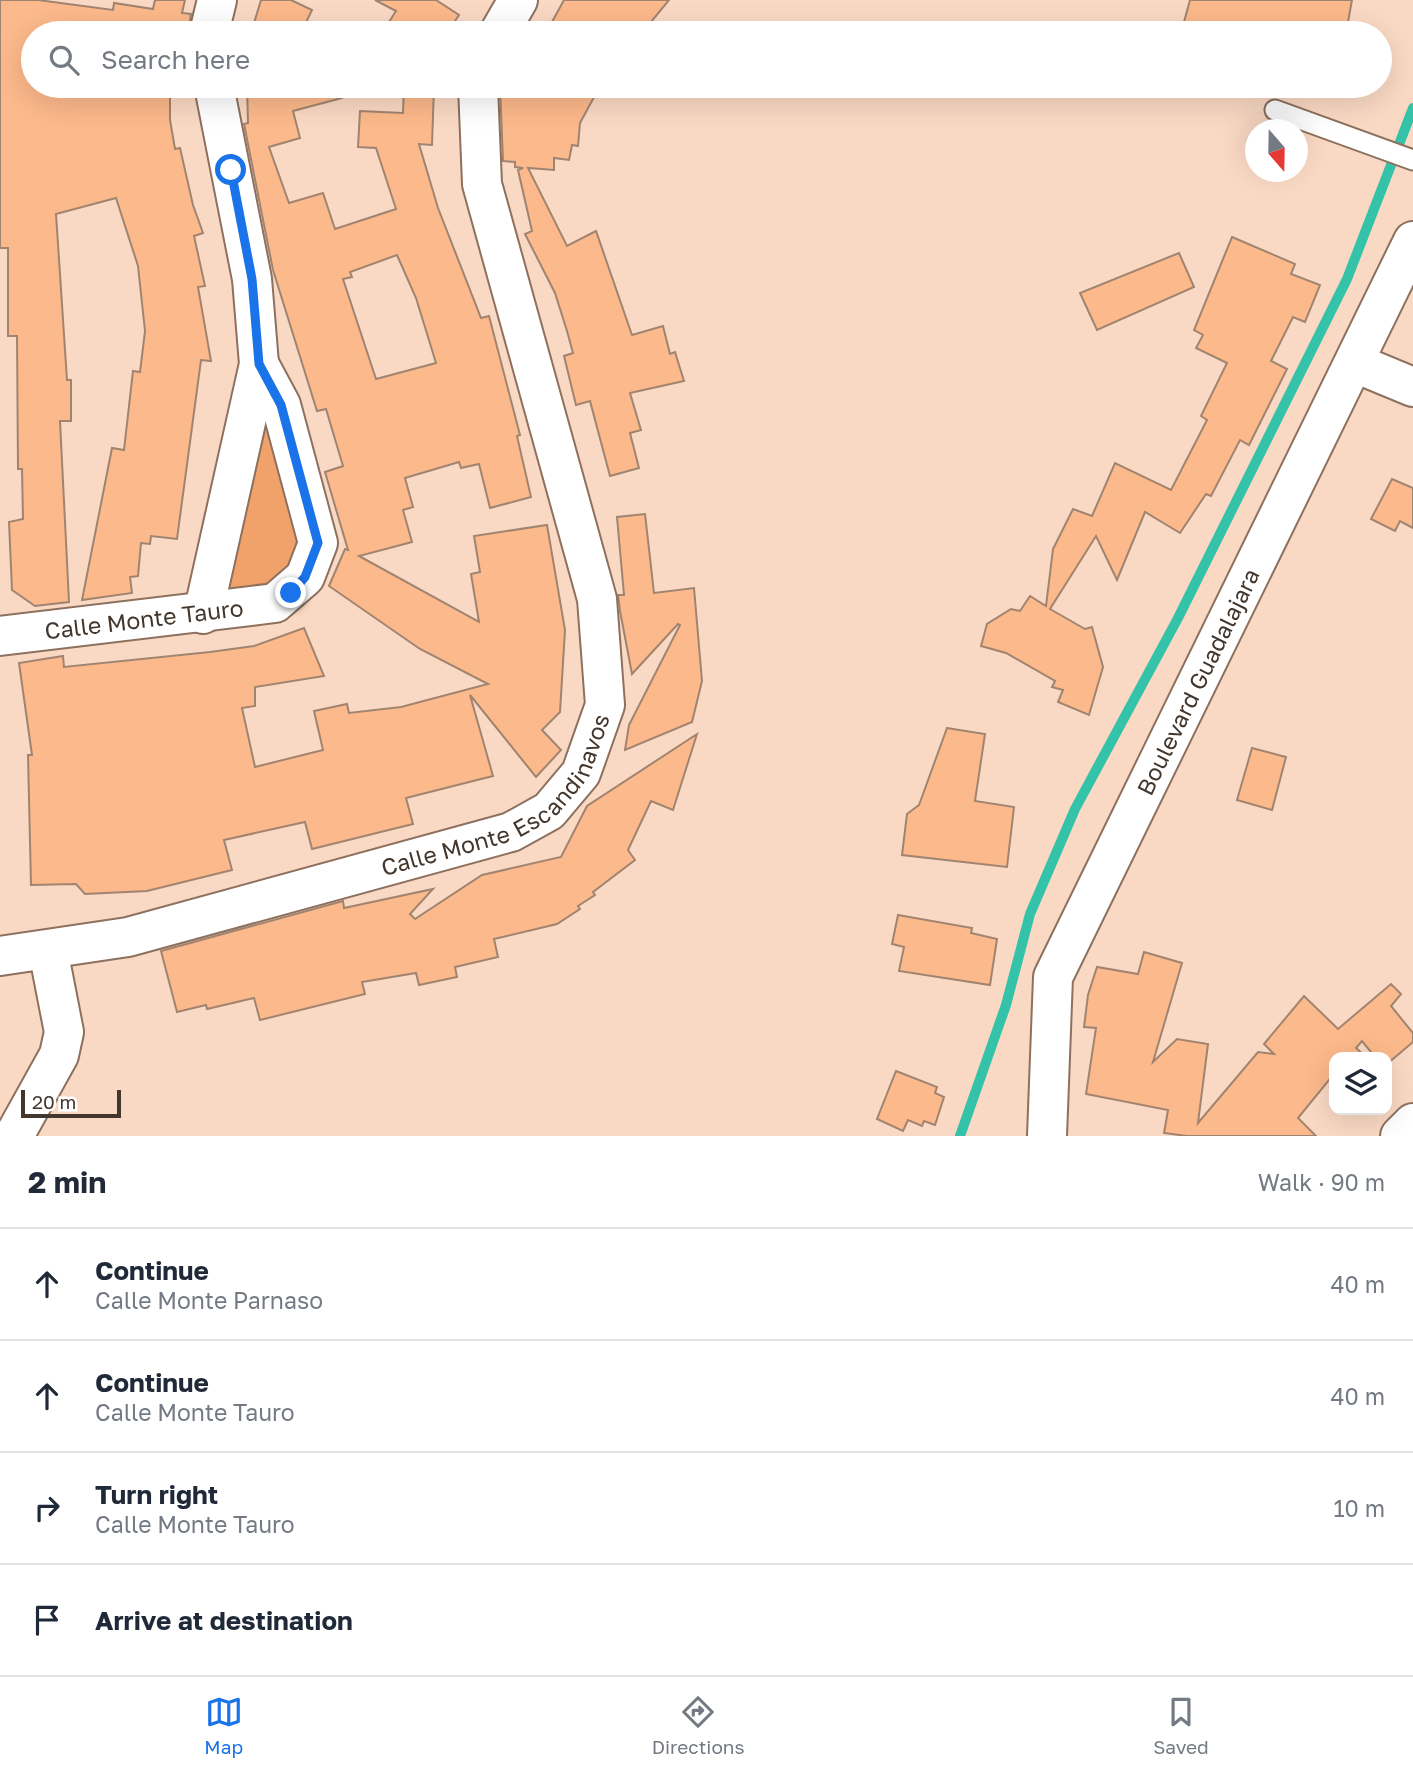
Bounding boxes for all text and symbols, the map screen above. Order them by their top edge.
search box [21,21,1392,98]
icon: search [45,41,83,79]
text: Search here [101,44,250,75]
north arrow [1245,119,1308,182]
route start [215,154,246,185]
street label: Boulevard Guadalajara [1130,564,1265,799]
route end [275,577,306,608]
street label: Calle Monte Tauro [43,593,245,645]
street label: Calle Monte Escandinavos [378,710,615,881]
map controls [1329,1052,1392,1115]
button: layers [1329,1052,1392,1115]
scale bar [21,1087,121,1119]
text: 20 m [32,1090,76,1113]
text: 2 min [28,1164,106,1200]
text: Walk · 90 m [1258,1168,1385,1196]
text: Continue [95,1255,209,1286]
icon: ahead [28,1265,66,1303]
text: 40 m [1331,1270,1385,1298]
text: Calle Monte Parnaso [95,1286,323,1314]
text: Continue [95,1367,209,1398]
icon: ahead [28,1377,66,1415]
text: 40 m [1331,1382,1385,1410]
text: Calle Monte Tauro [95,1398,295,1426]
text: Turn right [95,1479,218,1510]
icon: right [28,1489,66,1527]
text: 10 m [1333,1494,1385,1522]
text: Calle Monte Tauro [95,1510,295,1538]
icon: arrive [28,1601,66,1639]
text: Arrive at destination [95,1605,353,1636]
tab: Map [204,1693,243,1758]
tab: Directions [652,1693,745,1758]
tab: Saved [1153,1693,1209,1758]

